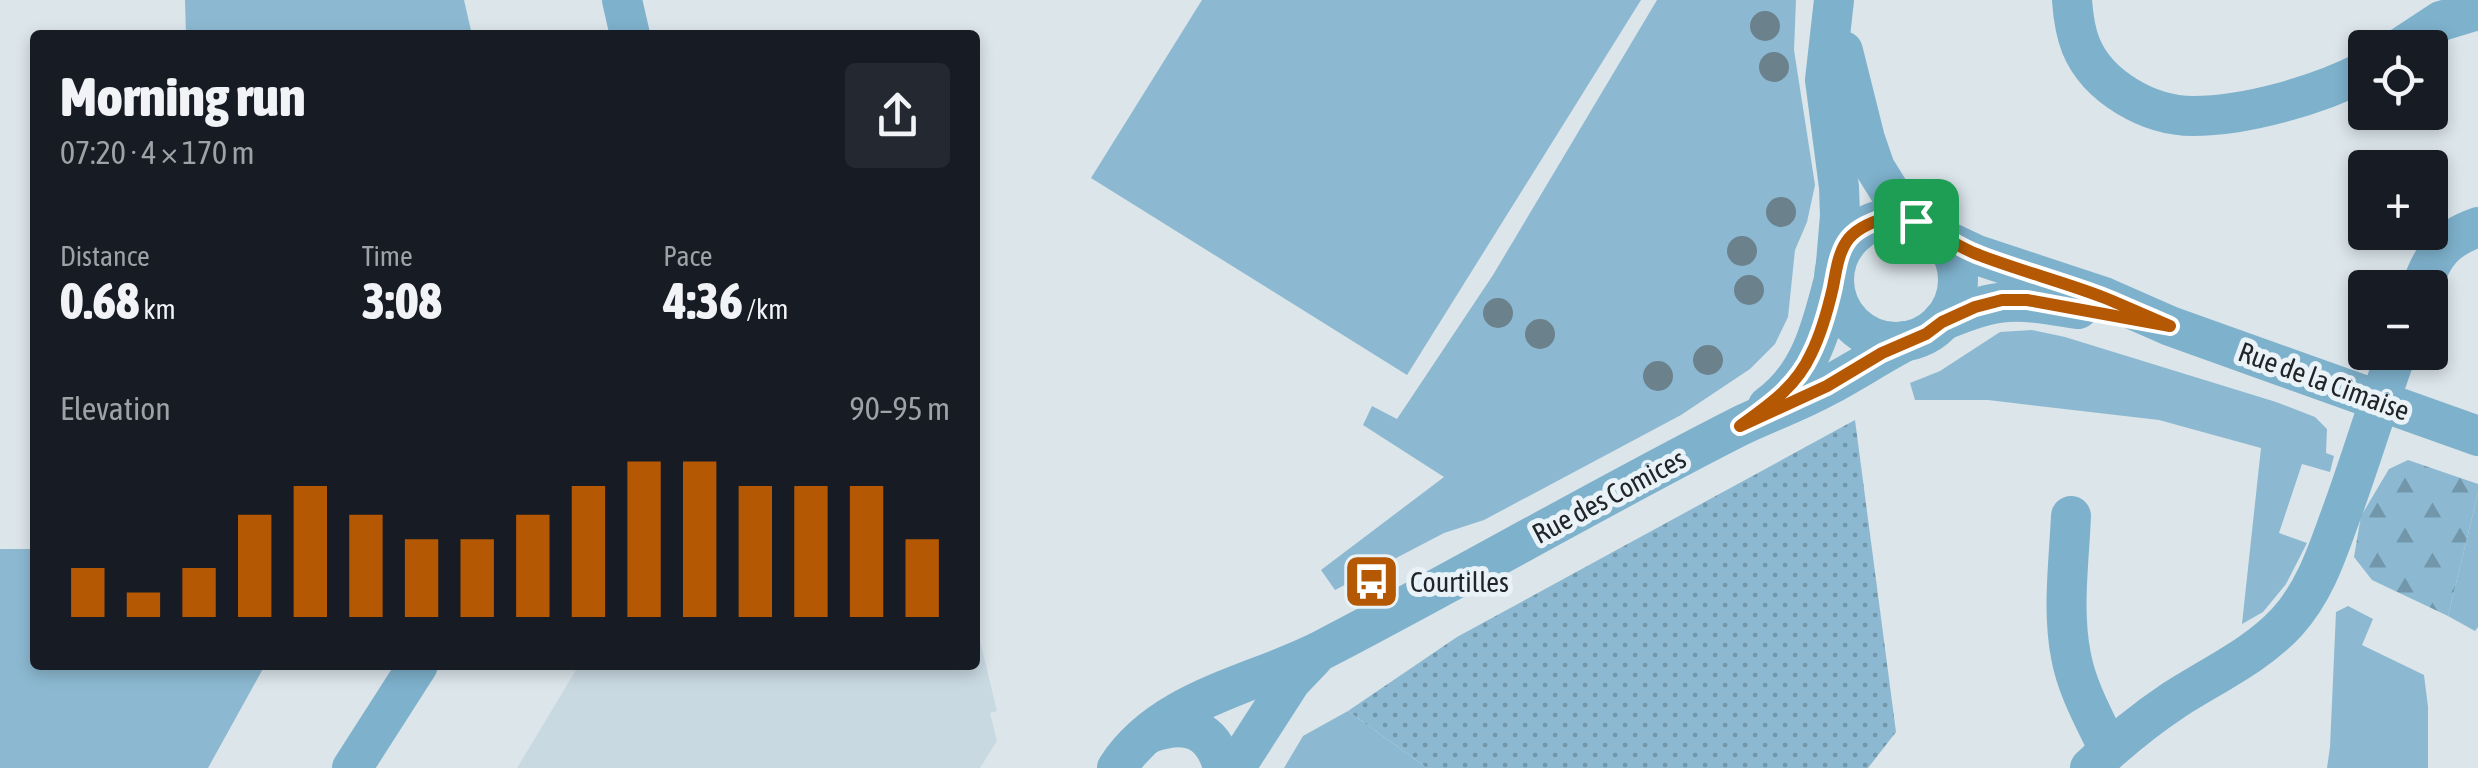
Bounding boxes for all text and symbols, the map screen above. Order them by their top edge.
map controls [2348,30,2448,370]
button: locate [2348,30,2448,130]
button: share [845,63,950,168]
text: Morning run [60,65,306,128]
text: 07:20 · 4 × 170 m [60,134,254,171]
button: + [2348,150,2448,250]
pin [1874,179,1959,264]
icon: arrive [1889,194,1944,249]
text: Distance [60,240,150,272]
text: Time [362,240,413,272]
text: Pace [663,240,713,272]
button: − [2348,270,2448,370]
text: 0.68 [60,272,139,330]
text: 3:08 [362,272,442,330]
text: 4:36 [663,272,743,330]
text: km [139,293,176,325]
text: /km [743,293,789,325]
street label: Rue de la Cimaise [2234,335,2414,427]
text: Elevation [60,390,171,427]
text: 90–95 m [850,390,950,427]
street label: Rue des Comices [1527,442,1691,550]
bus stop icon: Courtilles [1341,552,1401,612]
place label: Courtilles [1410,566,1509,598]

